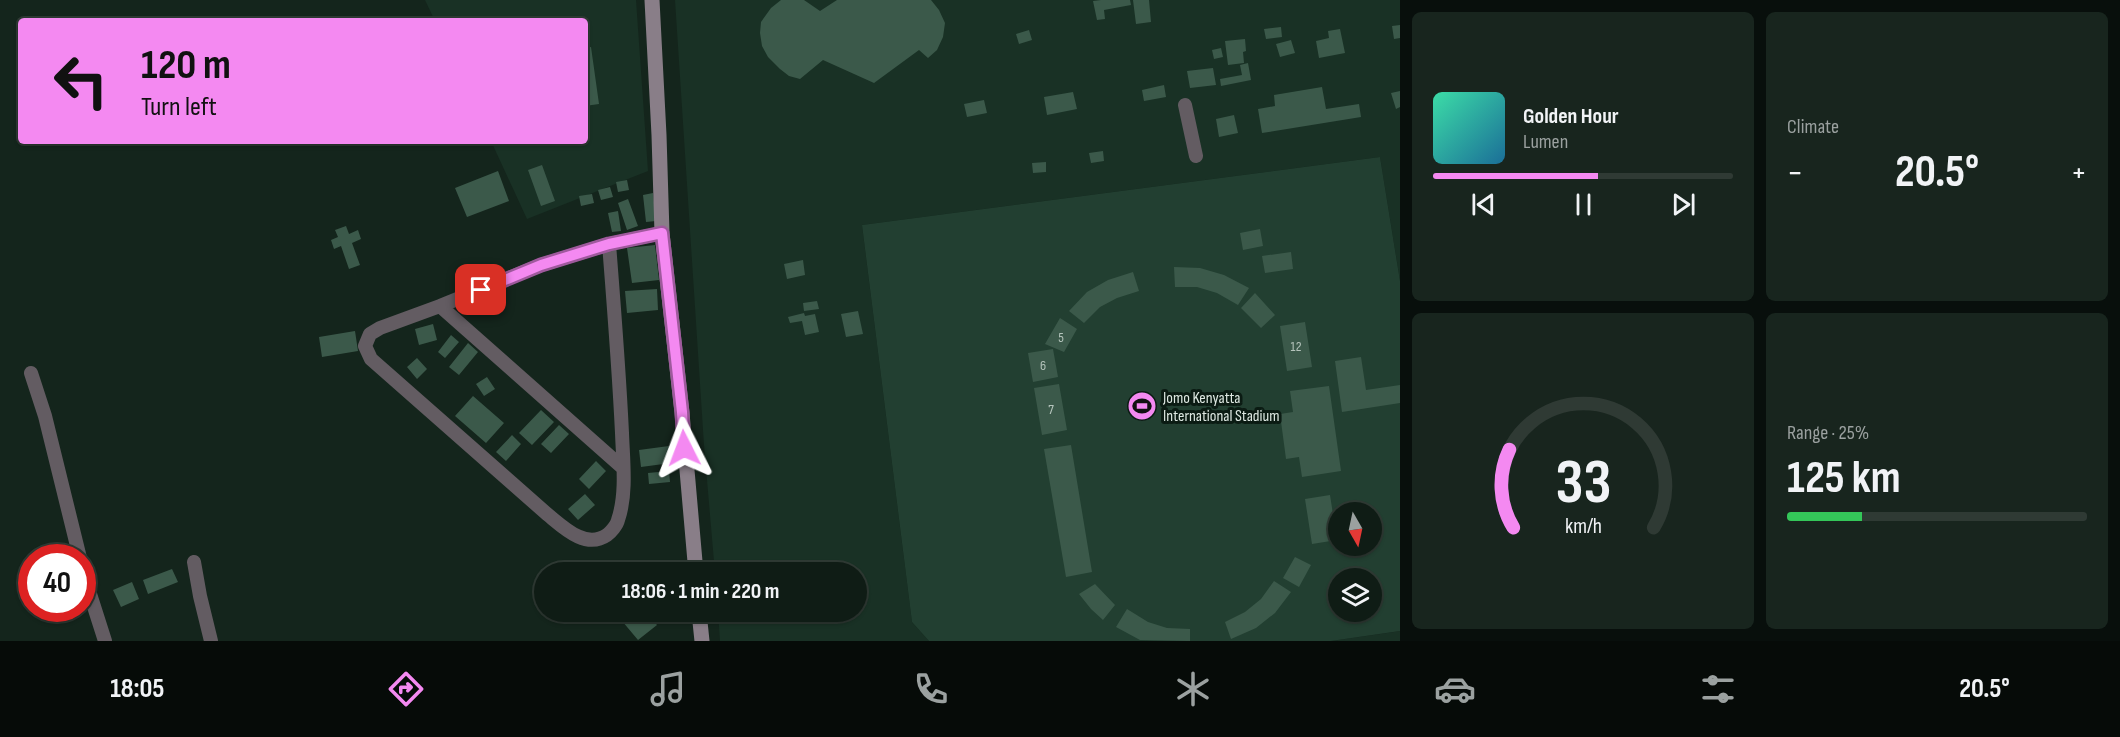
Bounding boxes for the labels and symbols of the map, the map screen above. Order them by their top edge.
pin [455,264,506,315]
house number: 5 [1058,329,1064,346]
house number: 12 [1291,338,1302,355]
house number: 6 [1040,357,1046,374]
place label: Jomo Kenyatta International Stadium [1162,389,1279,426]
sports icon: Jomo Kenyatta International Stadium [1126,390,1158,422]
house number: 7 [1048,401,1054,418]
position arrow [652,416,716,480]
north arrow [1328,502,1382,556]
speed limit sign: 40 [18,544,96,622]

